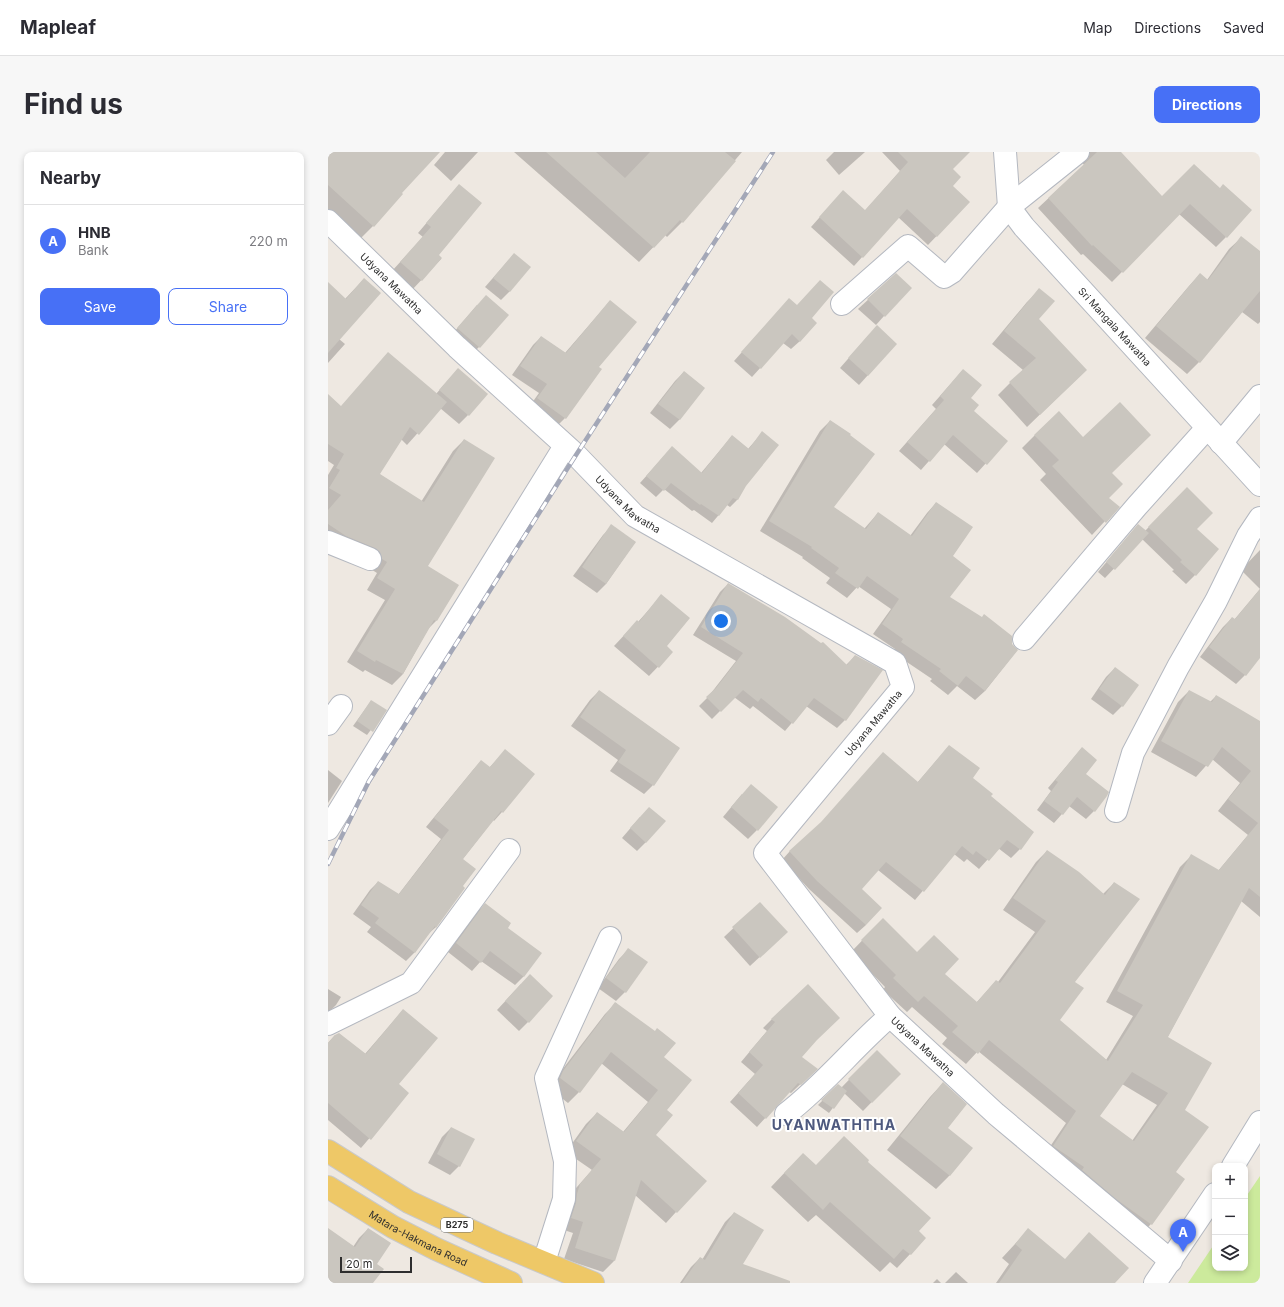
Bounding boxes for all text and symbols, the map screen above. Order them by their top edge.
text: Mapleaf [20,16,96,39]
text: Map [1083,19,1112,36]
text: Directions [1134,19,1201,36]
text: Saved [1223,19,1264,36]
button: Directions [1154,86,1260,123]
text: Find us [24,87,123,121]
text: Nearby [40,168,101,188]
text: HNB [78,223,111,242]
text: A [48,233,58,249]
text: 220 m [249,233,288,249]
text: Bank [78,242,109,258]
street label: Udyana Mawatha [358,250,425,316]
street label: Sri Mangala Mawatha [1076,285,1154,368]
button: Save [40,288,160,325]
button: Share [168,288,288,325]
street label: Udyana Mawatha [593,473,663,535]
your location [711,611,731,631]
street label: Udyana Mawatha [842,688,904,758]
street label: Udyana Mawatha [889,1014,957,1079]
district label: UYANWATHTHA [772,1116,896,1133]
map controls [1212,1163,1248,1271]
button: + [1212,1163,1248,1199]
button: − [1212,1199,1248,1235]
street label: Matara-Hakmana Road [367,1208,469,1268]
road number: B275 [441,1218,473,1232]
pin: A [1170,1219,1196,1252]
button: layers [1212,1235,1248,1271]
scale bar [340,1255,412,1274]
text: 20 m [346,1257,372,1271]

